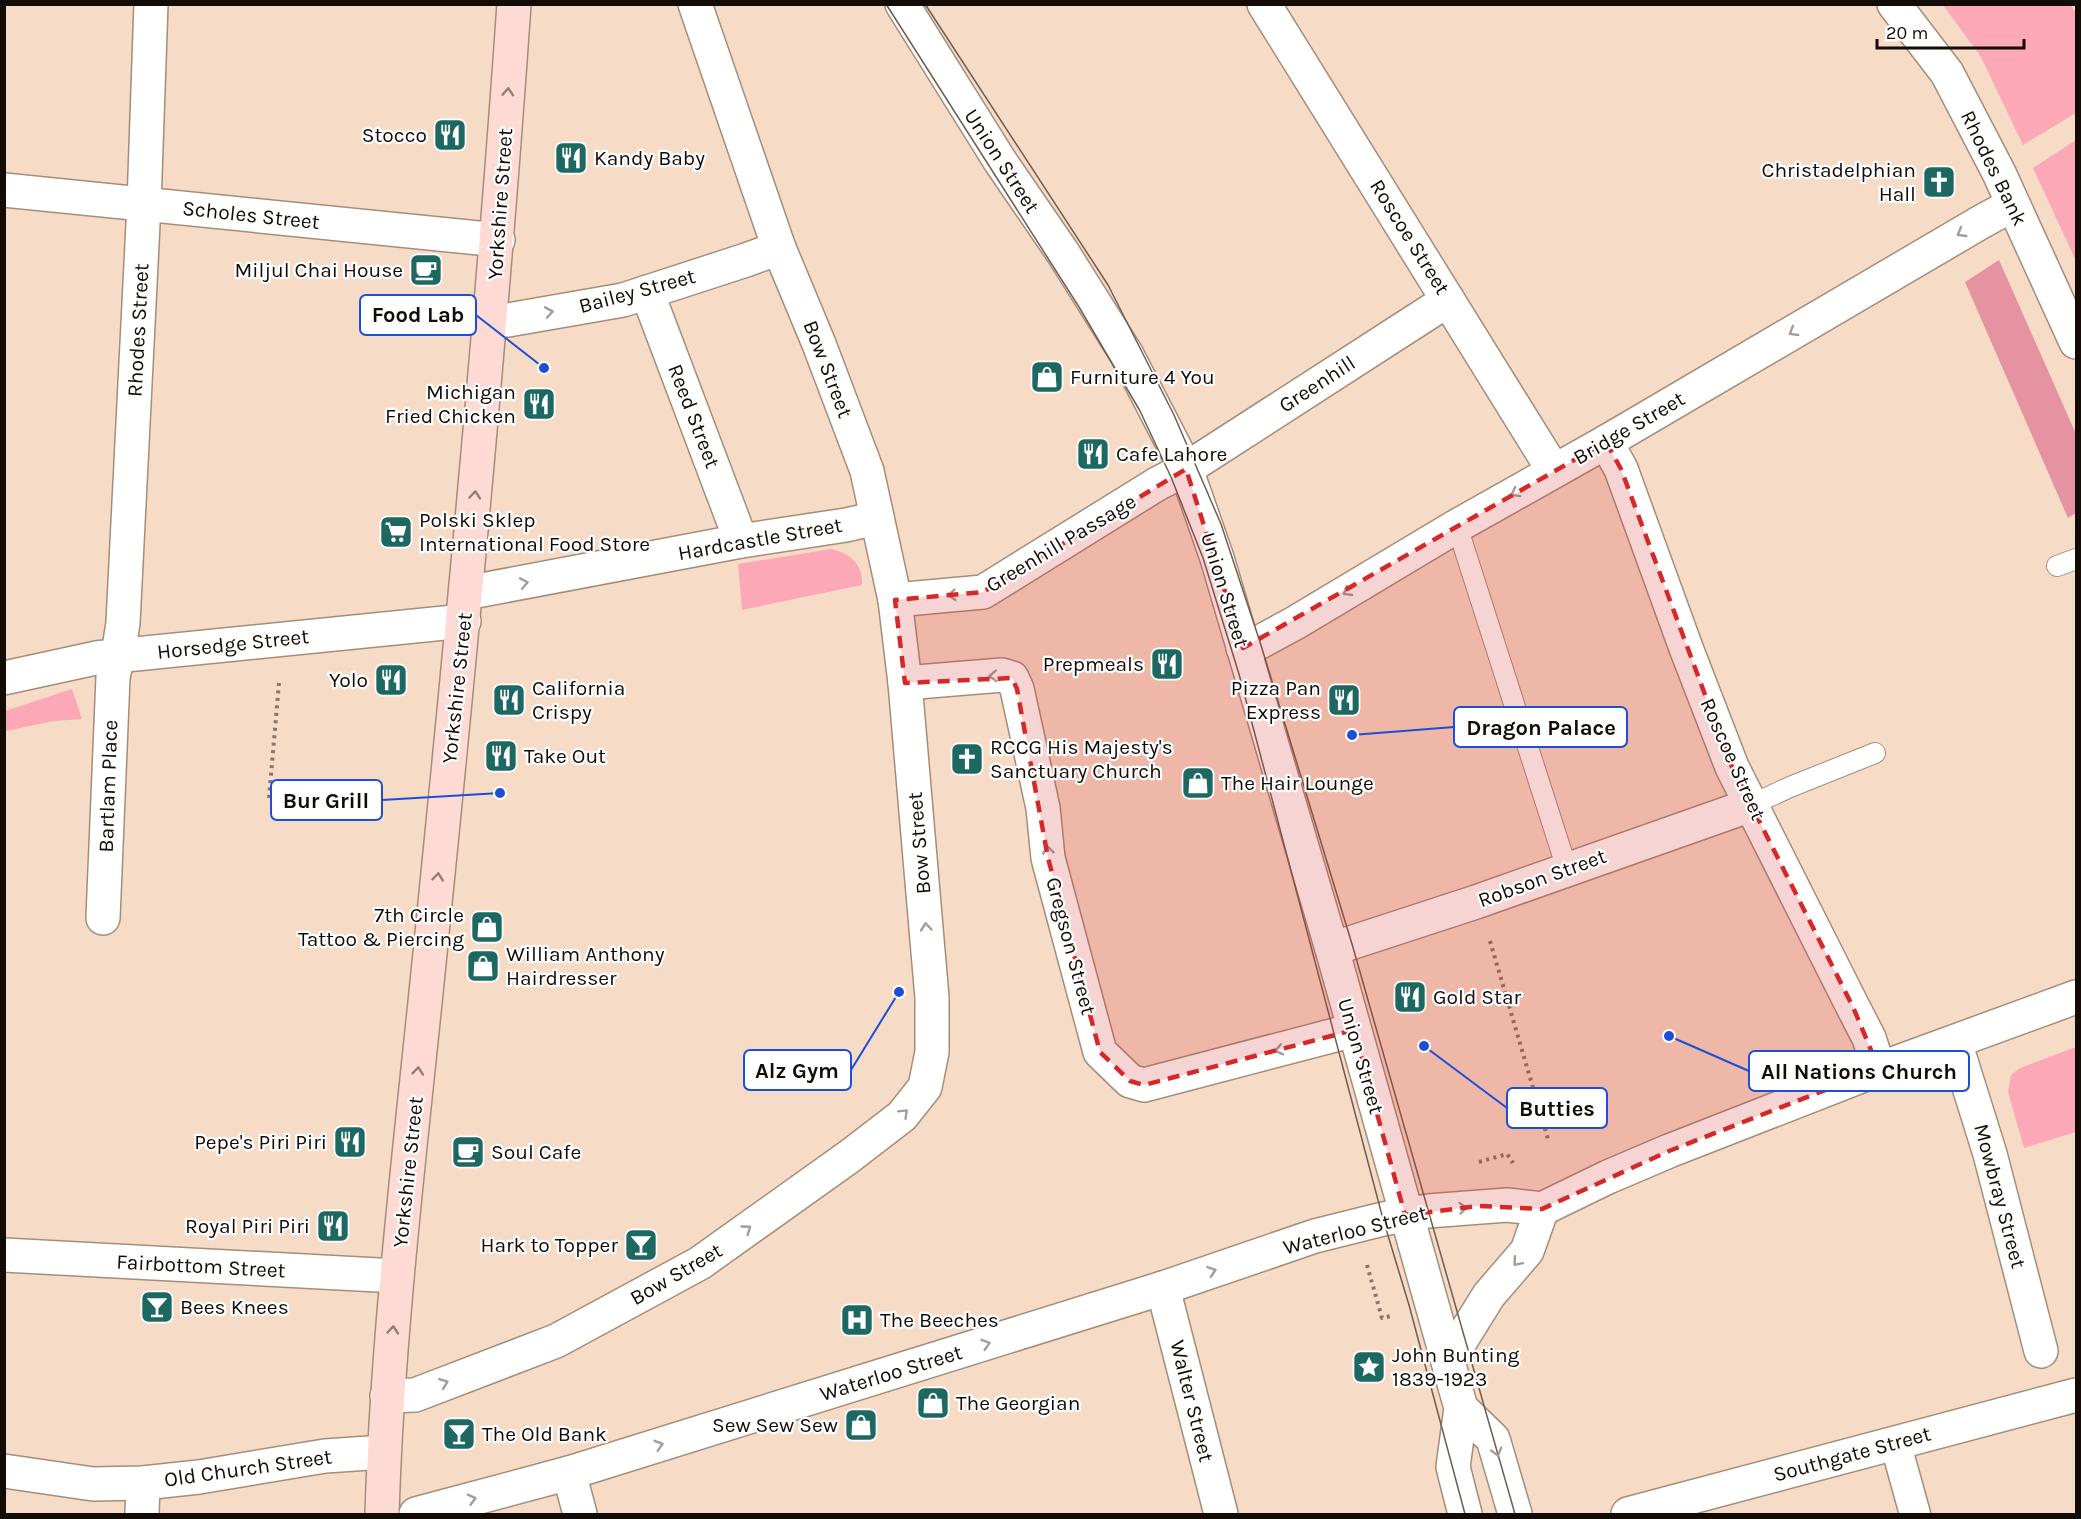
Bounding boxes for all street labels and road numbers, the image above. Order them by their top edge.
street label: Union Street [959,104,1045,218]
street label: Rhodes Bank [1956,106,2032,230]
street label: Yorkshire Street [483,127,517,281]
street label: Roscoe Street [1365,175,1455,299]
street label: Scholes Street [181,196,321,234]
street label: Rhodes Street [123,262,153,397]
street label: Bailey Street [576,264,698,318]
street label: Bow Street [798,317,858,421]
street label: Greenhill [1274,350,1360,418]
street label: Reed Street [663,361,725,472]
street label: Bridge Street [1569,386,1689,470]
street label: Greenhill Passage [982,489,1140,597]
street label: Hardcastle Street [676,513,844,565]
street label: Union Street [1196,529,1254,651]
street label: Yorkshire Street [437,611,477,765]
street label: Horsedge Street [156,624,310,664]
street label: Roscoe Street [1695,694,1771,824]
street label: Bartlam Place [94,719,122,853]
street label: Bow Street [903,791,935,895]
street label: Robson Street [1475,844,1609,912]
street label: Gregson Street [1041,875,1101,1018]
street label: Union Street [1333,995,1389,1117]
street label: Yorkshire Street [388,1095,428,1249]
street label: Mowbray Street [1969,1121,2031,1271]
street label: Waterloo Street [1281,1201,1430,1259]
street label: Bow Street [626,1238,726,1310]
street label: Fairbottom Street [116,1250,286,1282]
street label: Walter Street [1165,1338,1219,1464]
street label: Waterloo Street [817,1340,965,1406]
street label: Southgate Street [1771,1421,1934,1487]
street label: Old Church Street [163,1444,333,1492]

